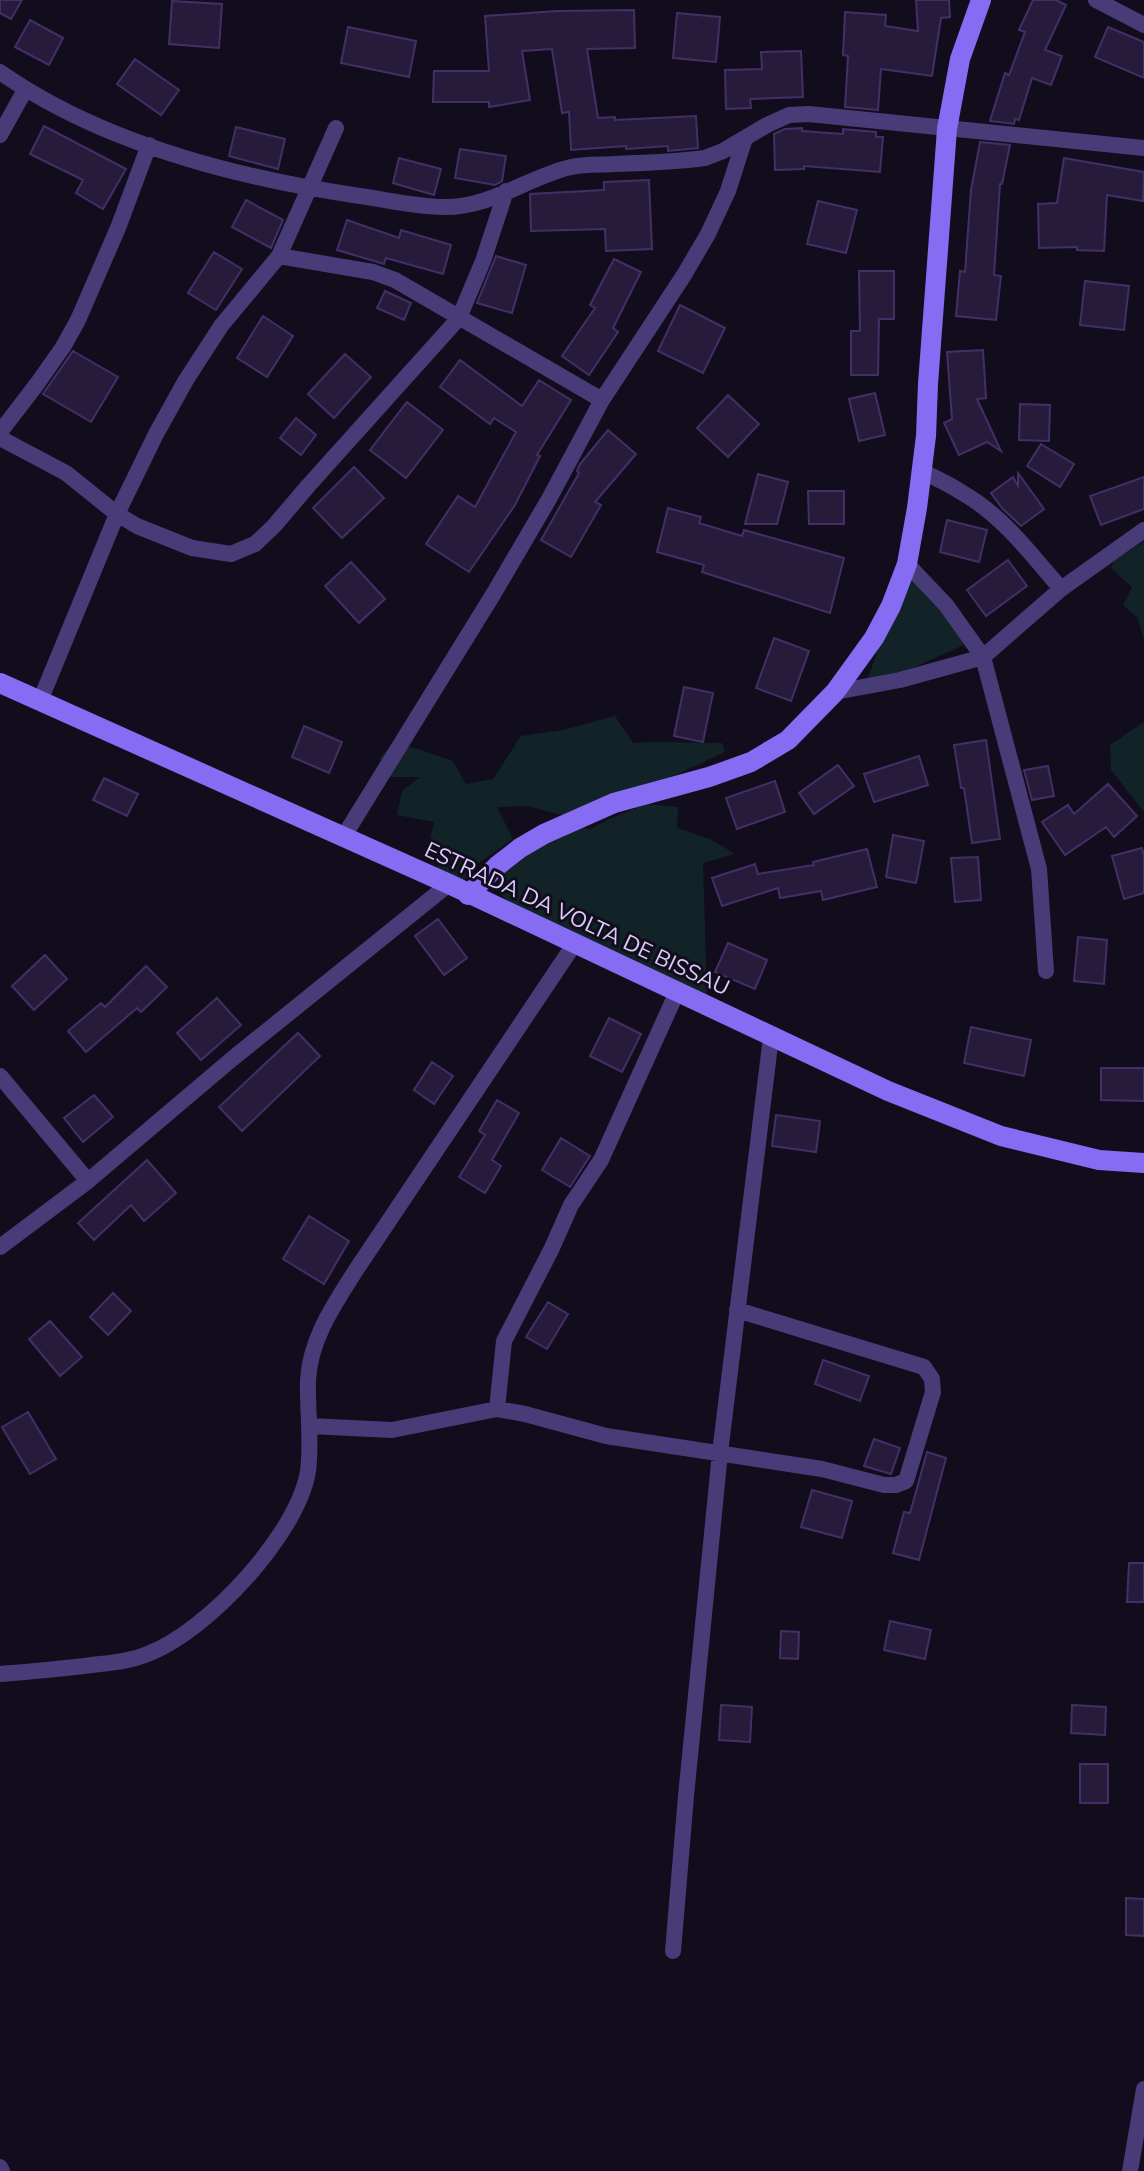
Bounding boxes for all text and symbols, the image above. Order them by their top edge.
street label: ESTRADA DA VOLTA DE BISSAU [420,835,734,1003]

